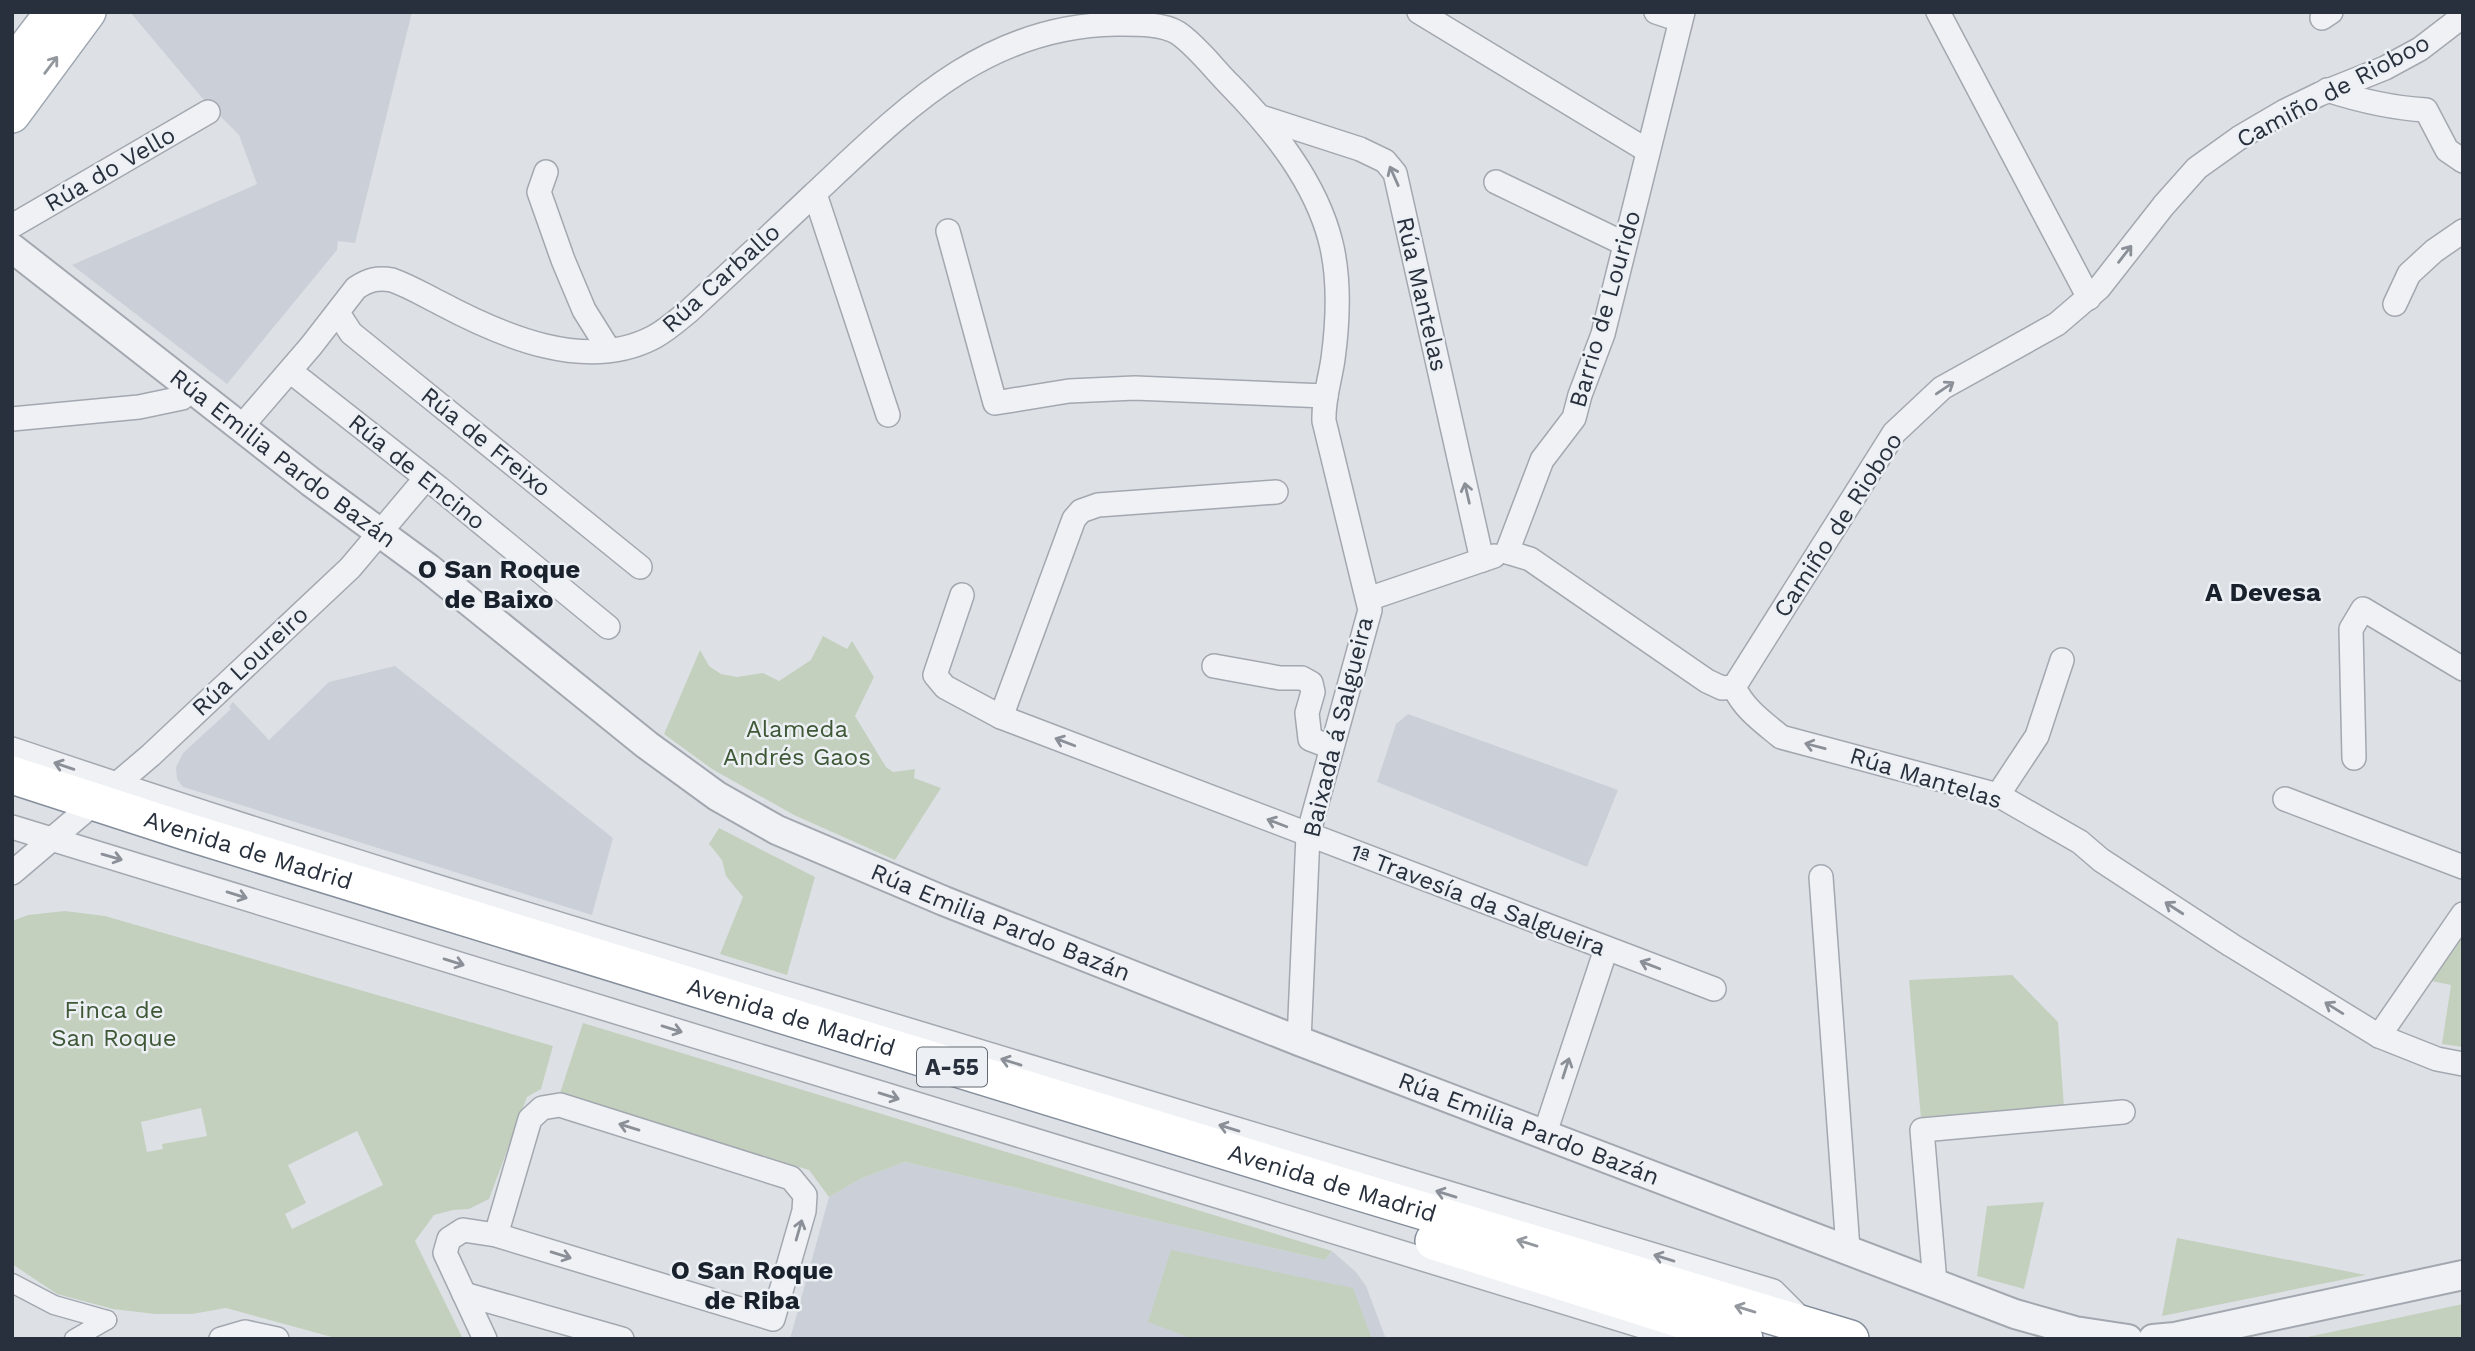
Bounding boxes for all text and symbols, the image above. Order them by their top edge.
street label: Camiño de Rioboo [2232,28,2434,154]
one-way arrow [44,56,59,74]
street label: Rúa do Vello [40,120,180,218]
one-way arrow [1386,166,1399,188]
street label: Barrio de Lourido [1563,207,1647,411]
street label: Rúa Mantelas [1391,214,1453,374]
street label: Rúa Carballo [656,218,786,338]
one-way arrow [2118,246,2133,264]
street label: Rúa Emilia Pardo Bazán [164,363,401,554]
street label: Rúa de Freixo [415,381,557,503]
one-way arrow [1935,381,1954,395]
street label: Rúa de Encino [343,408,491,536]
street label: Camiño de Rioboo [1768,428,1908,622]
one-way arrow [1460,482,1473,505]
district label: O San Roque de Baixo [418,554,580,614]
district label: A Devesa [2205,577,2321,607]
street label: Rúa Loureiro [186,600,314,722]
street label: Baixada á Salgueira [1297,614,1379,840]
park label: Alameda Andrés Gaos [723,715,871,771]
one-way arrow [1054,734,1076,747]
one-way arrow [1804,738,1826,751]
street label: Rúa Mantelas [1846,742,2006,814]
one-way arrow [54,759,76,771]
street label: Avenida de Madrid [141,805,356,896]
one-way arrow [1267,816,1288,829]
street label: 1ª Travesía da Salgueira [1346,838,1610,962]
one-way arrow [100,851,122,864]
street label: Rúa Emilia Pardo Bazán [867,858,1134,987]
one-way arrow [226,889,248,902]
one-way arrow [2165,900,2184,915]
one-way arrow [443,957,465,969]
one-way arrow [1639,958,1661,971]
street label: Avenida de Madrid [684,972,899,1062]
park label: Finca de San Roque [51,996,177,1052]
one-way arrow [2325,1000,2344,1015]
one-way arrow [661,1023,683,1036]
road number: A-55 [917,1048,987,1086]
one-way arrow [1000,1054,1022,1067]
one-way arrow [1561,1057,1574,1079]
street label: Rúa Emilia Pardo Bazán [1394,1066,1663,1191]
one-way arrow [878,1090,900,1103]
one-way arrow [618,1120,640,1133]
one-way arrow [1218,1121,1240,1133]
street label: Avenida de Madrid [1225,1138,1440,1228]
one-way arrow [1436,1186,1458,1199]
one-way arrow [793,1219,806,1241]
one-way arrow [1517,1235,1539,1248]
one-way arrow [550,1249,572,1262]
one-way arrow [1654,1251,1676,1264]
district label: O San Roque de Riba [671,1255,833,1315]
one-way arrow [1734,1301,1756,1314]

